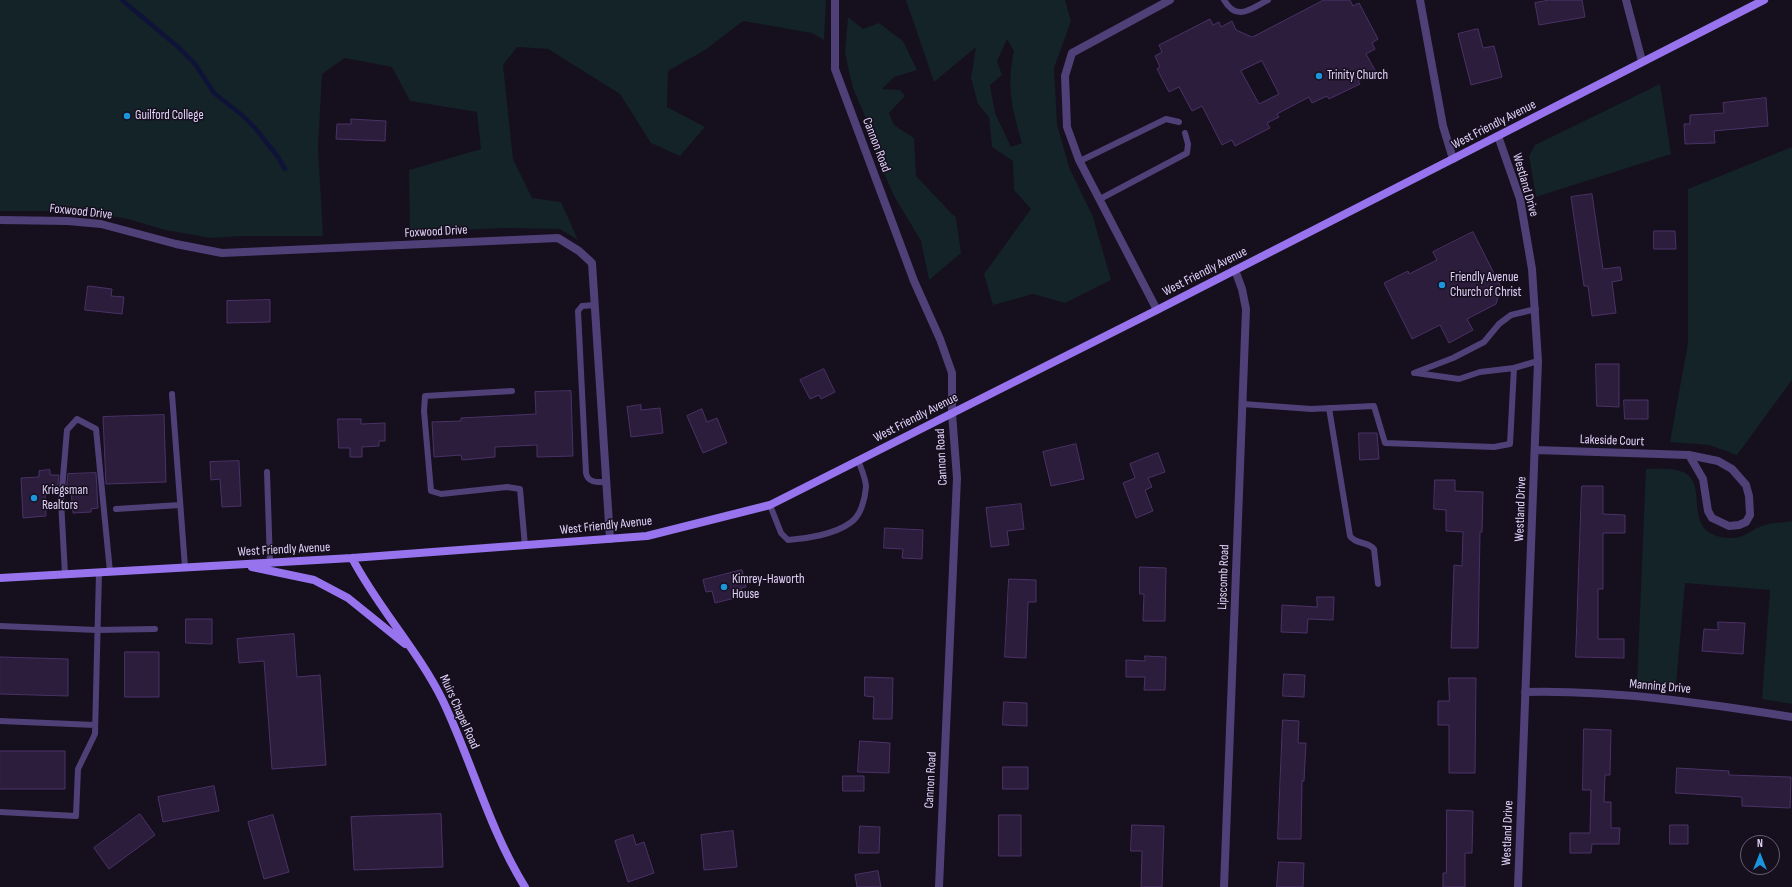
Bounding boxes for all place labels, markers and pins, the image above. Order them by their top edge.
place label: Trinity Church [1327,68,1388,84]
marker: Trinity Church [1314,71,1324,81]
place label: Guilford College [135,108,204,124]
marker: Guilford College [122,111,132,121]
place label: Friendly Avenue Church of Christ [1450,270,1521,301]
marker: Friendly Avenue Church of Christ [1437,280,1447,290]
place label: Kriegsman Realtors [42,483,88,514]
marker: Kriegsman Realtors [29,493,39,503]
place label: Kimrey-Haworth House [732,572,805,603]
marker: Kimrey-Haworth House [719,582,729,592]

